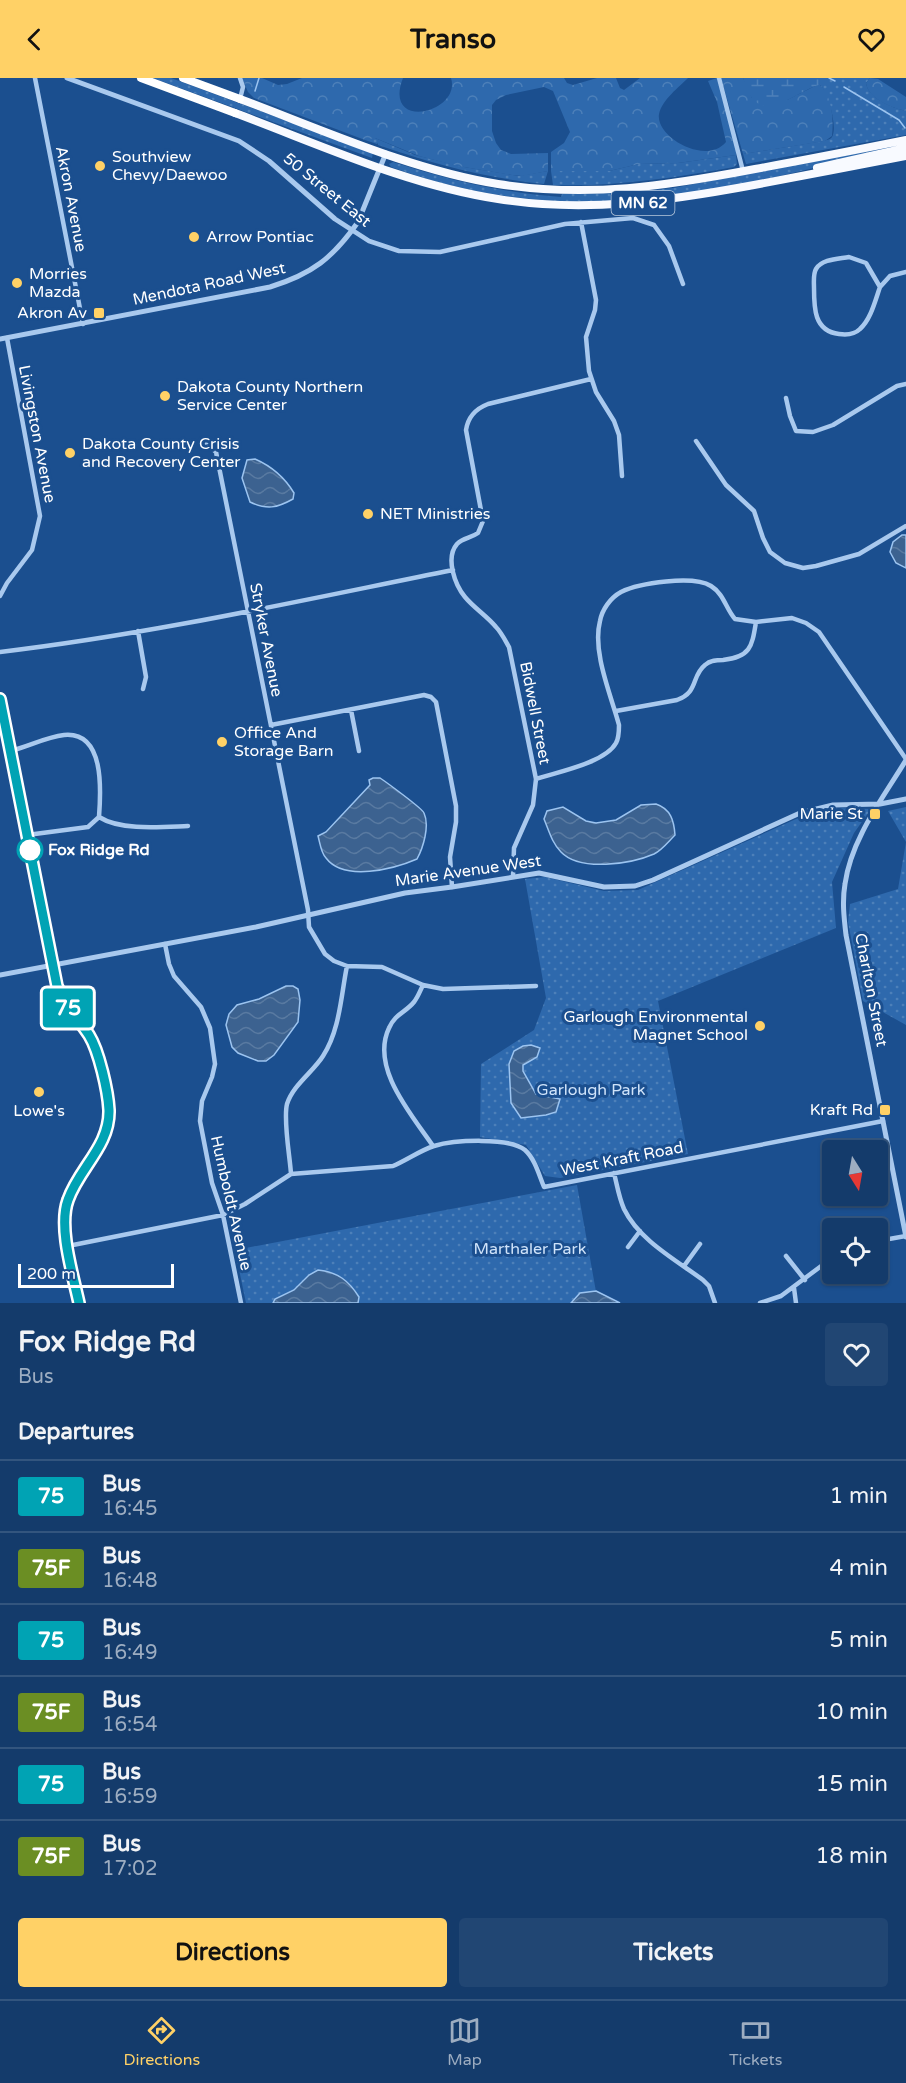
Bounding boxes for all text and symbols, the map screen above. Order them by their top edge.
icon: back [18,23,51,56]
text: Transo [410,23,496,56]
icon: heart [855,23,888,56]
street label: Akron Avenue [51,144,91,254]
place label: Southview Chevy/Daewoo [112,147,228,185]
street label: 50 Street East [279,149,375,231]
marker: Southview Chevy/Daewoo [93,159,107,173]
road number: MN 62 [612,191,674,215]
place label: Arrow Pontiac [206,227,314,247]
marker: Arrow Pontiac [187,230,201,244]
street label: Mendota Road West [131,258,287,310]
place label: Morries Mazda [29,264,87,302]
marker: Morries Mazda [10,276,24,290]
place label: Akron Av [17,303,88,323]
marker: Akron Av [92,306,106,320]
street label: Livingston Avenue [14,363,60,505]
place label: Dakota County Northern Service Center [177,377,363,415]
marker: Dakota County Northern Service Center [158,389,172,403]
place label: Dakota County Crisis and Recovery Center [82,434,241,472]
marker: Dakota County Crisis and Recovery Center [63,446,77,460]
place label: NET Ministries [380,504,491,524]
marker: NET Ministries [361,507,375,521]
street label: Stryker Avenue [245,581,287,699]
street label: Bidwell Street [515,660,555,766]
place label: Office And Storage Barn [234,723,334,761]
marker: Office And Storage Barn [215,735,229,749]
place label: Marie St [800,804,863,824]
marker: Marie St [868,807,882,821]
marker: Fox Ridge Rd [17,837,43,863]
place label: Fox Ridge Rd [48,840,150,860]
street label: Marie Avenue West [394,851,542,891]
street label: Charlton Street [850,931,892,1049]
line badge: 75 [41,988,95,1028]
text: 75 [55,996,81,1021]
place label: Garlough Environmental Magnet School [563,1007,748,1045]
marker: Garlough Environmental Magnet School [753,1019,767,1033]
park label: Garlough Park [537,1080,646,1100]
marker: Lowe's [32,1085,46,1099]
place label: Kraft Rd [810,1100,873,1120]
place label: Lowe's [13,1101,65,1121]
marker: Kraft Rd [878,1103,892,1117]
street label: Humboldt Avenue [206,1134,256,1272]
street label: West Kraft Road [559,1137,685,1181]
north arrow [822,1140,888,1206]
map controls [822,1140,888,1284]
button: locate [822,1218,888,1284]
park label: Marthaler Park [474,1239,587,1259]
scale bar [18,1261,174,1288]
text: 200 m [27,1264,76,1284]
button: heart [825,1323,888,1386]
text: Fox Ridge Rd [18,1325,196,1359]
text: Bus [18,1365,54,1389]
text: Departures [18,1419,134,1445]
text: Bus [102,1471,141,1497]
text: 1 min [829,1483,888,1509]
text: 75 [38,1484,64,1509]
text: 16:45 [102,1497,157,1521]
text: Bus [102,1543,141,1569]
text: 4 min [829,1555,888,1581]
text: 75F [31,1556,71,1581]
text: 16:48 [102,1569,157,1593]
text: Bus [102,1615,141,1641]
text: 5 min [829,1627,888,1653]
text: 75 [38,1628,64,1653]
text: 16:49 [102,1641,157,1665]
text: Bus [102,1687,141,1713]
text: 10 min [816,1699,888,1725]
text: 75F [31,1700,71,1725]
text: 16:54 [102,1713,157,1737]
text: Bus [102,1759,141,1785]
text: 15 min [816,1771,888,1797]
text: 75 [38,1772,64,1797]
text: 16:59 [102,1785,157,1809]
text: Bus [102,1831,141,1857]
text: 18 min [816,1843,888,1869]
text: 75F [31,1844,71,1869]
text: 17:02 [102,1857,157,1881]
button: Directions [18,1918,447,1987]
button: Tickets [459,1918,888,1987]
tab: Directions [124,2014,200,2070]
tab: Map [447,2014,482,2070]
tab: Tickets [729,2014,782,2070]

